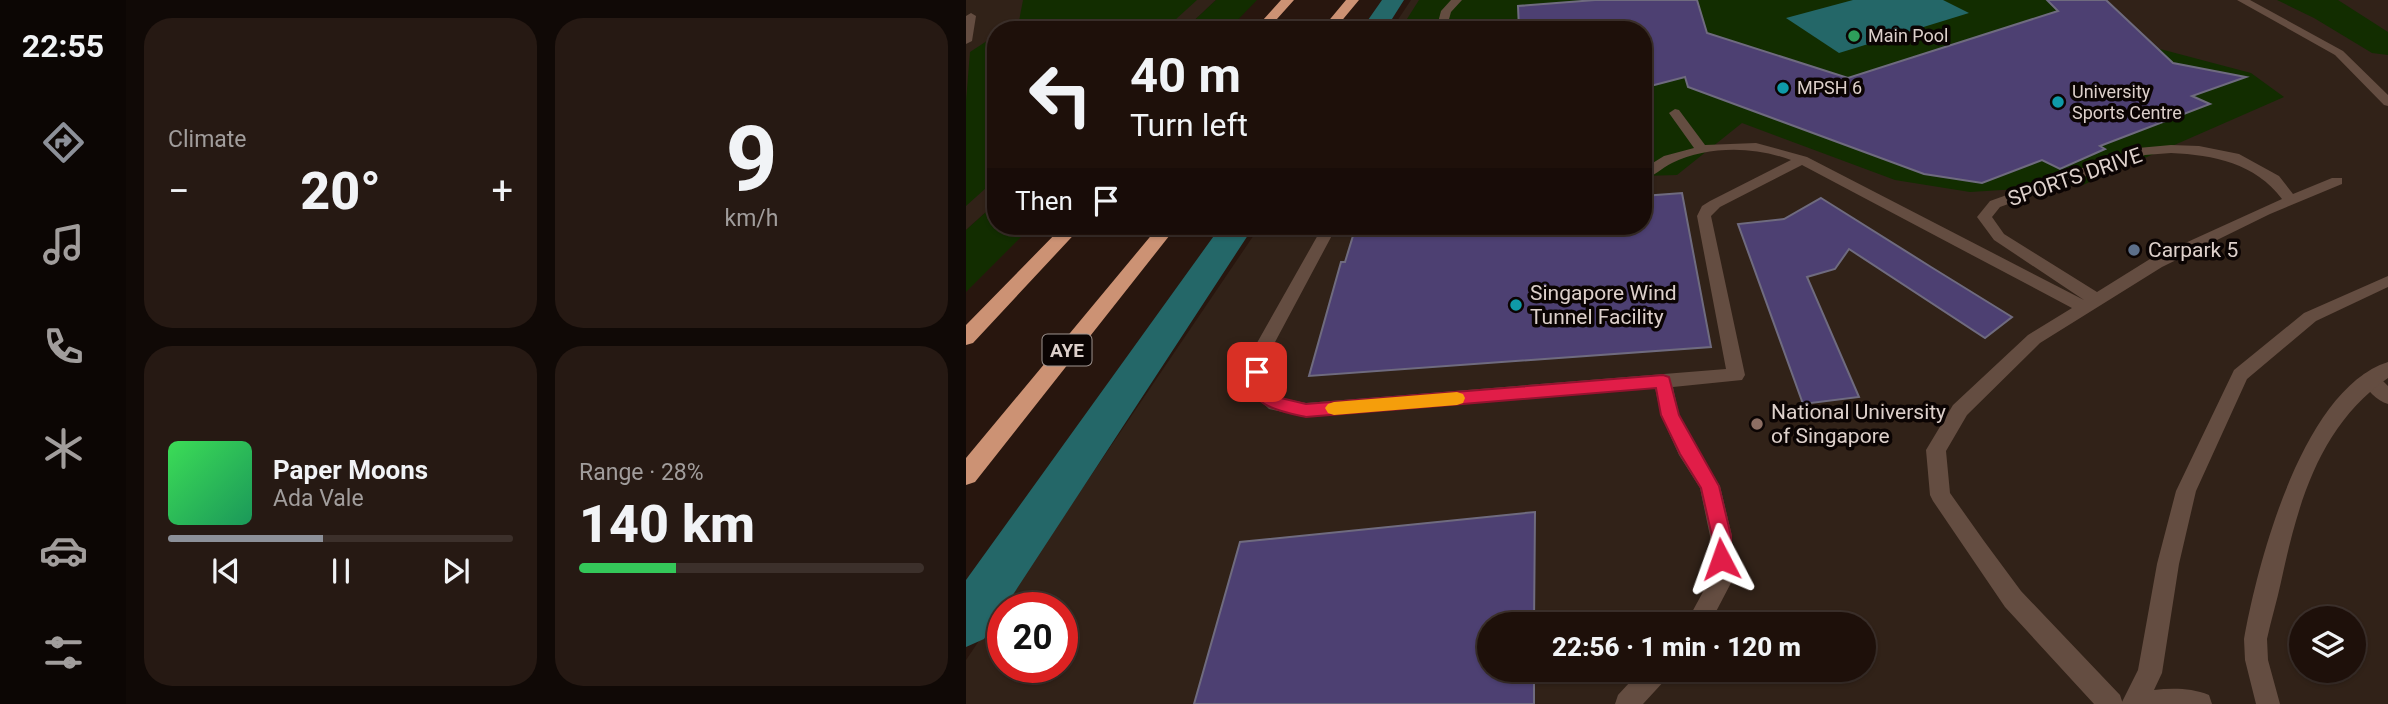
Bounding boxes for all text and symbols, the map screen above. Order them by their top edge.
place label: Main Pool [1868,25,1948,46]
text: 22:55 [22,27,104,65]
marker: Main Pool [1846,28,1862,44]
text: 40 m [1130,47,1241,104]
icon: left [1015,49,1106,140]
place label: MPSH 6 [1797,77,1862,98]
marker: MPSH 6 [1775,80,1791,96]
place label: University Sports Centre [2072,81,2182,123]
marker: University Sports Centre [2050,94,2066,110]
text: 9 [725,106,778,212]
text: Turn left [1130,106,1248,144]
icon: directions [39,118,88,167]
text: Climate [168,126,247,153]
street label: SPORTS DRIVE [2005,143,2145,211]
text: 20° [300,161,381,222]
text: − [168,169,190,213]
text: + [491,169,513,213]
icon: arrive [1087,182,1125,220]
text: Then [1015,186,1073,216]
text: km/h [725,205,779,232]
icon: music [39,220,88,269]
place label: Carpark 5 [2148,238,2238,262]
marker: Carpark 5 [2126,242,2142,258]
place label: Singapore Wind Tunnel Facility [1530,281,1677,329]
marker: Singapore Wind Tunnel Facility [1508,297,1524,313]
icon: phone [39,322,88,371]
road number: AYE [1042,334,1092,366]
pin [1227,342,1287,402]
icon: arrive [1238,353,1276,391]
place label: National University of Singapore [1771,400,1946,448]
marker: National University of Singapore [1749,416,1765,432]
icon: climate [39,424,88,473]
text: Paper Moons [273,455,428,485]
text: Range · 28% [579,459,704,486]
text: Ada Vale [273,485,364,512]
text: 140 km [579,494,755,555]
position arrow [1684,522,1758,596]
icon: car [39,526,88,575]
icon: previous [207,552,245,590]
icon: pause [322,552,360,590]
icon: next [437,552,475,590]
speed limit sign: 20 [987,592,1078,683]
map controls [2289,606,2366,683]
button: layers [2289,606,2366,683]
icon: filters [39,628,88,677]
text: 22:56 · 1 min · 120 m [1552,632,1801,662]

